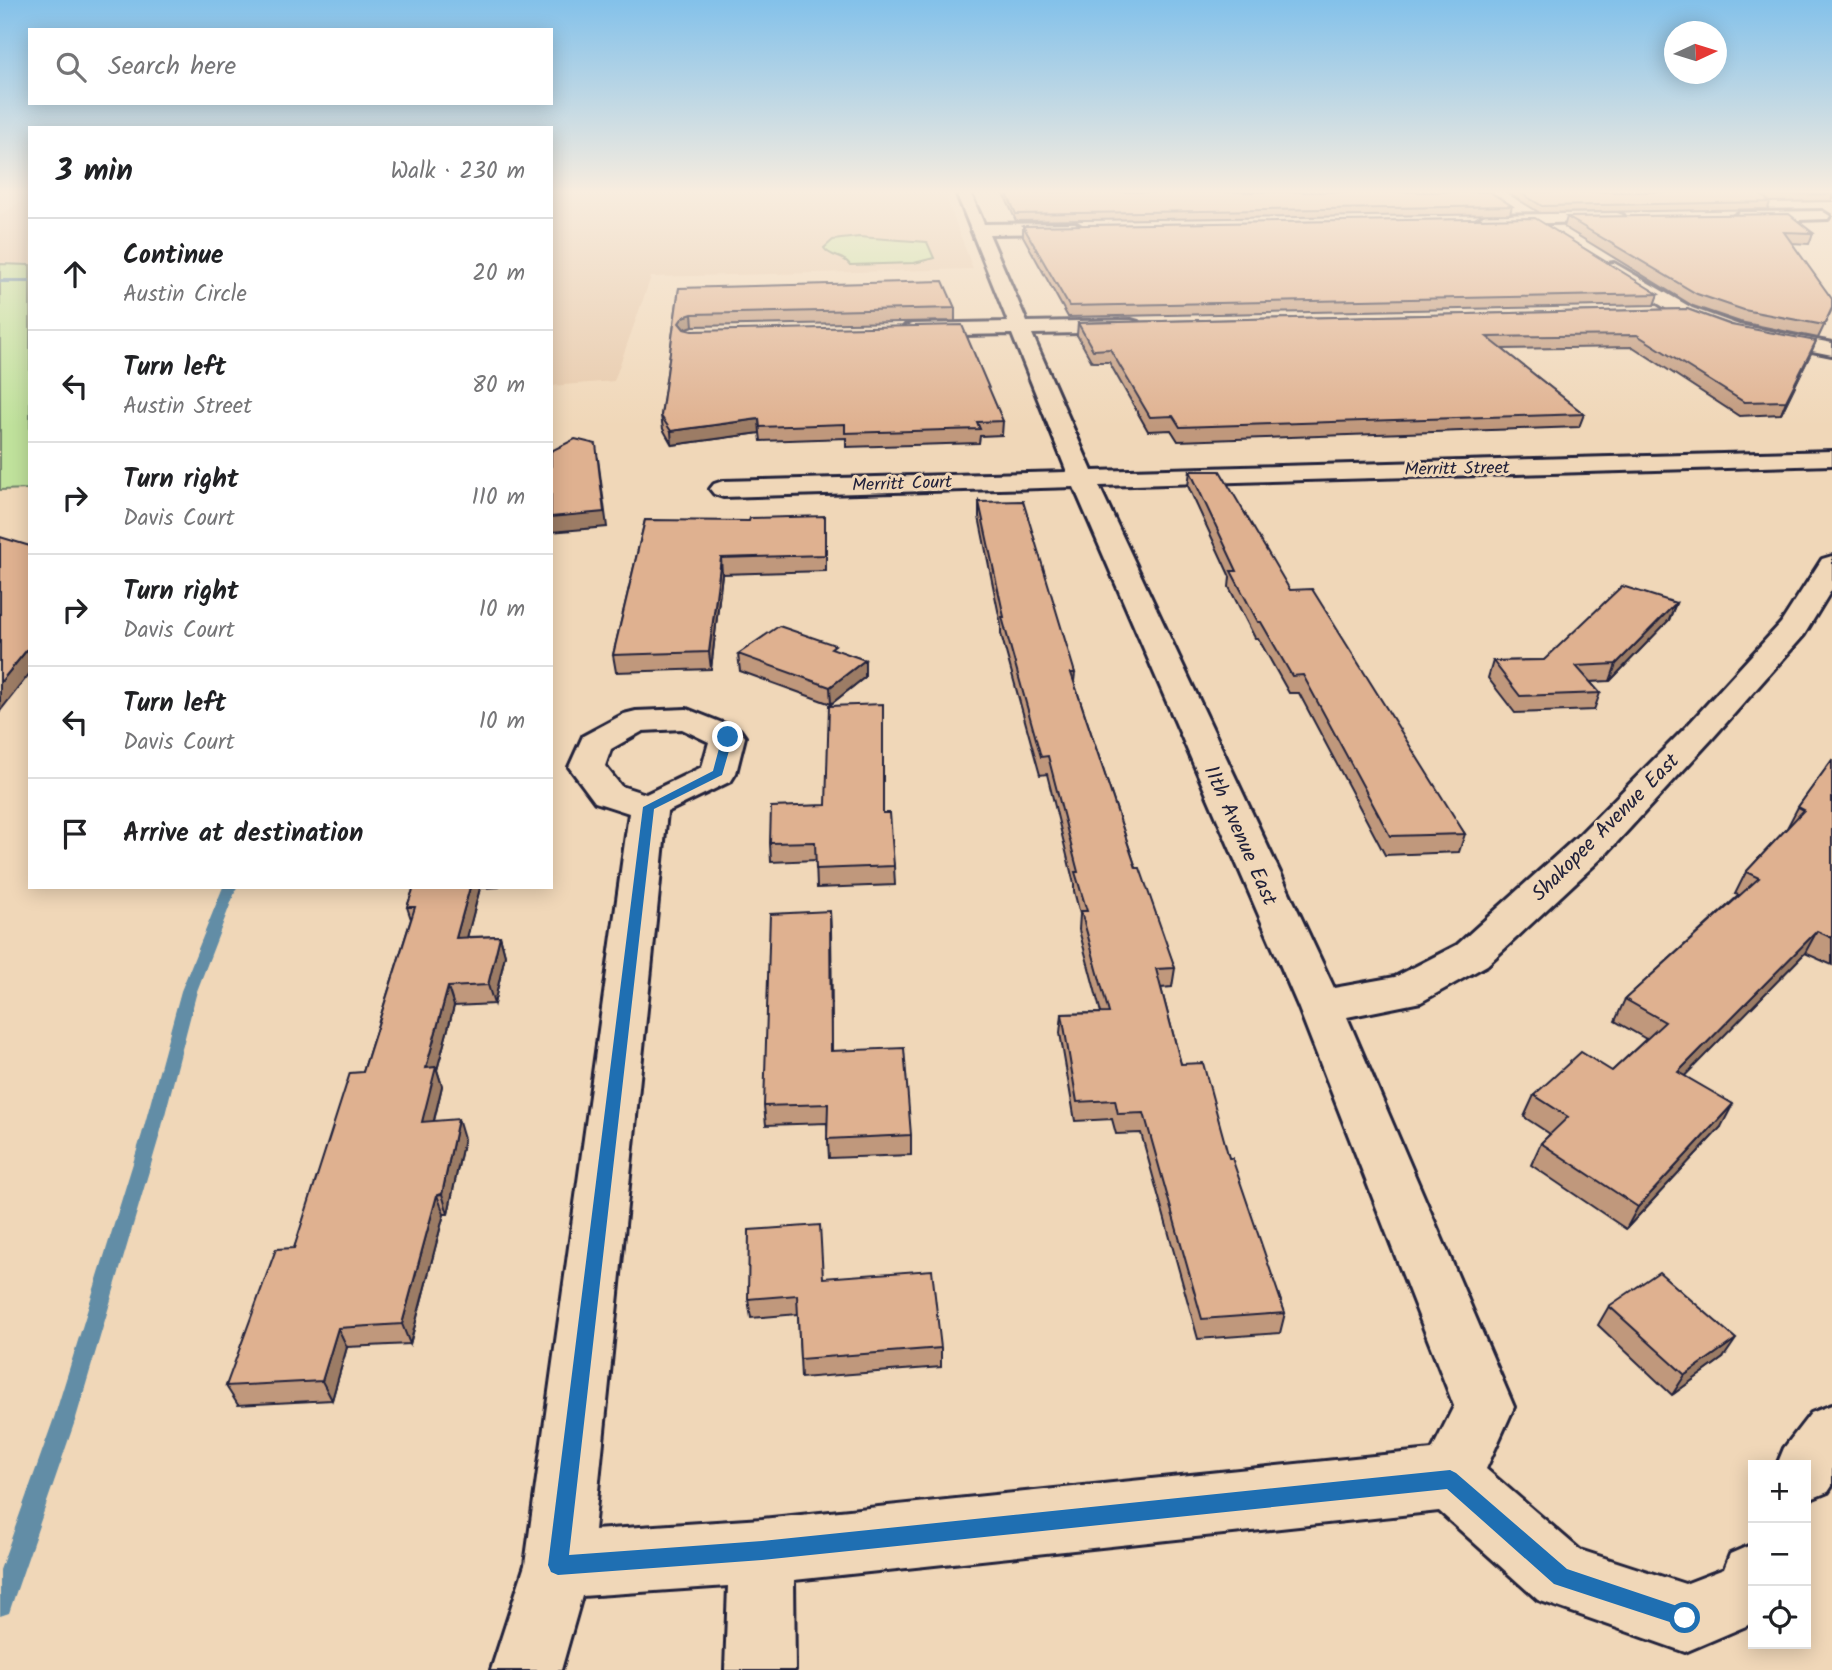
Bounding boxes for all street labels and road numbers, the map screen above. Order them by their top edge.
street label: Merritt Street [1404,454,1511,485]
street label: Merritt Court [851,468,954,501]
street label: Shakopee Avenue East [1524,746,1688,910]
street label: 11th Avenue East [1194,760,1286,912]

